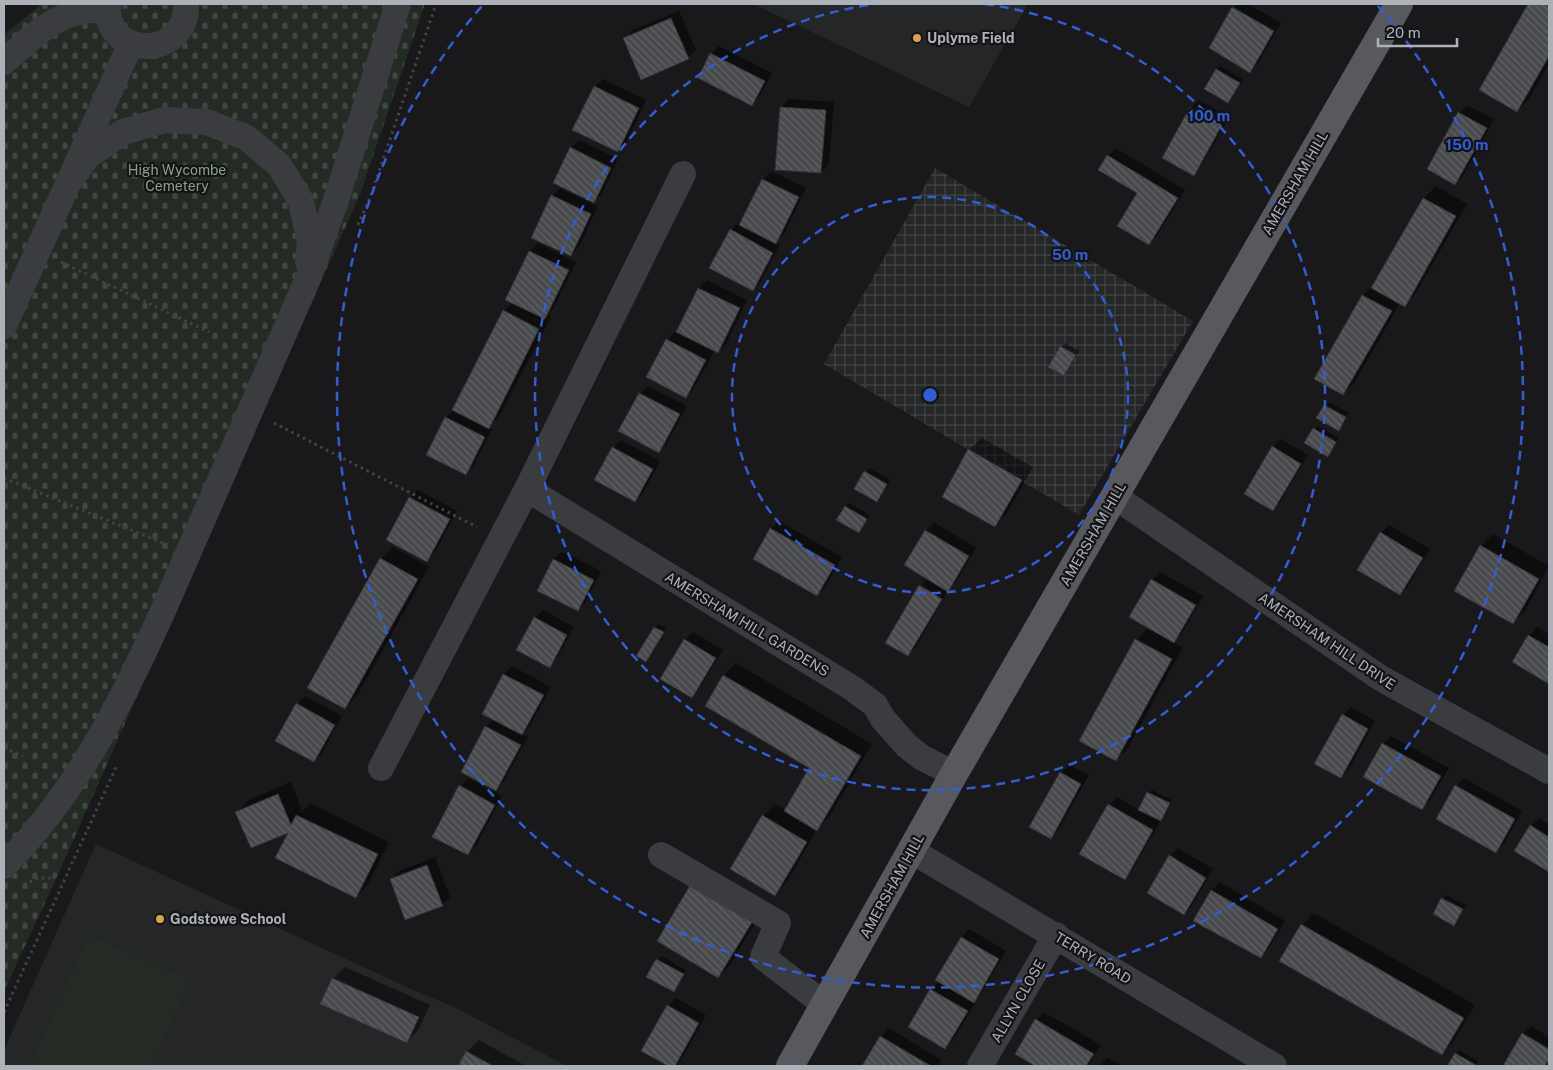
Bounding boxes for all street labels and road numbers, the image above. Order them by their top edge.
street label: AMERSHAM HILL [1259,128,1331,238]
street label: AMERSHAM HILL [1057,479,1129,589]
street label: AMERSHAM HILL GARDENS [662,569,832,679]
street label: AMERSHAM HILL DRIVE [1256,589,1398,693]
street label: AMERSHAM HILL [857,831,927,941]
street label: TERRY ROAD [1052,929,1134,987]
street label: ALLYN CLOSE [988,957,1048,1045]

